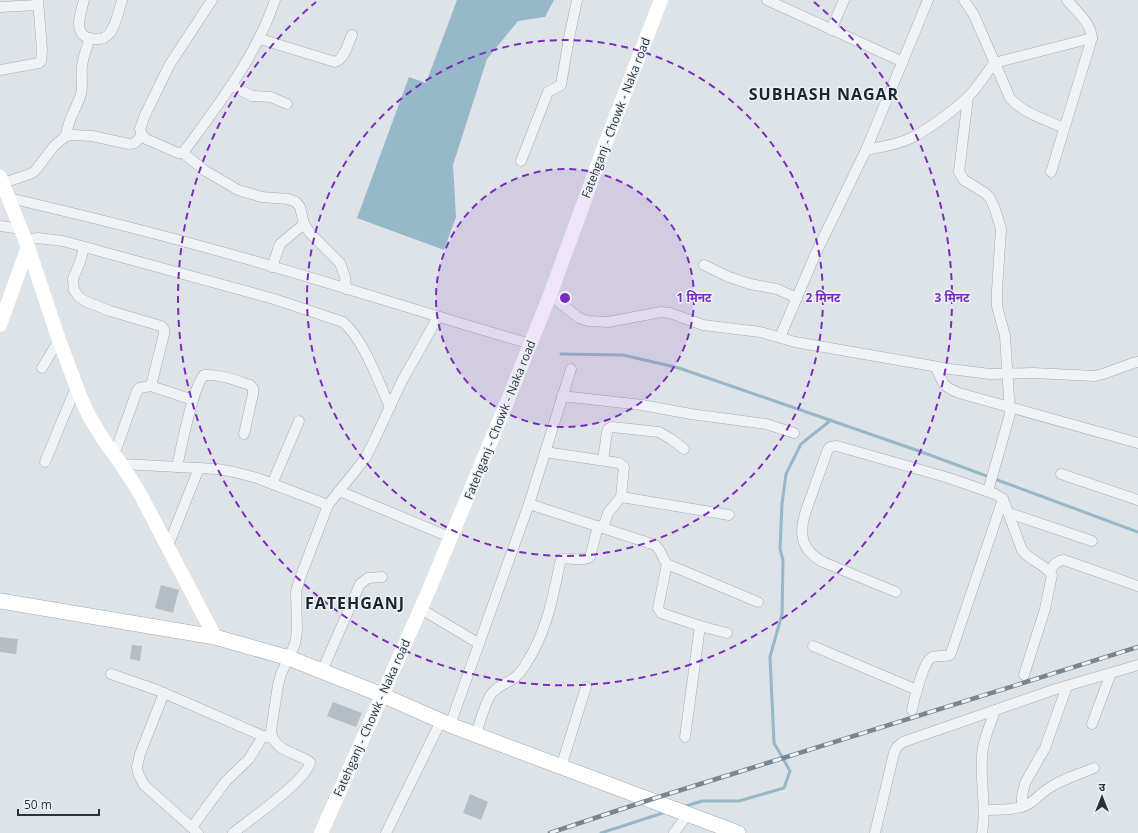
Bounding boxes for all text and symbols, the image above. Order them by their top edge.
street label: Fatehganj - Chowk - Naka road [577,35,654,201]
district label: SUBHASH NAGAR [749,83,899,105]
text: 1 मिनट [676,289,712,306]
text: 2 मिनट [805,289,841,306]
text: 3 मिनट [934,289,970,306]
centre of rings [558,291,572,305]
street label: Fatehganj - Chowk - Naka road [460,338,539,502]
district label: FATEHGANJ [305,592,405,614]
street label: Fatehganj - Chowk - Naka road [329,636,414,799]
north arrow [1082,777,1122,817]
text: उ [1099,779,1106,794]
scale bar [18,791,99,817]
text: 50 m [24,796,52,813]

